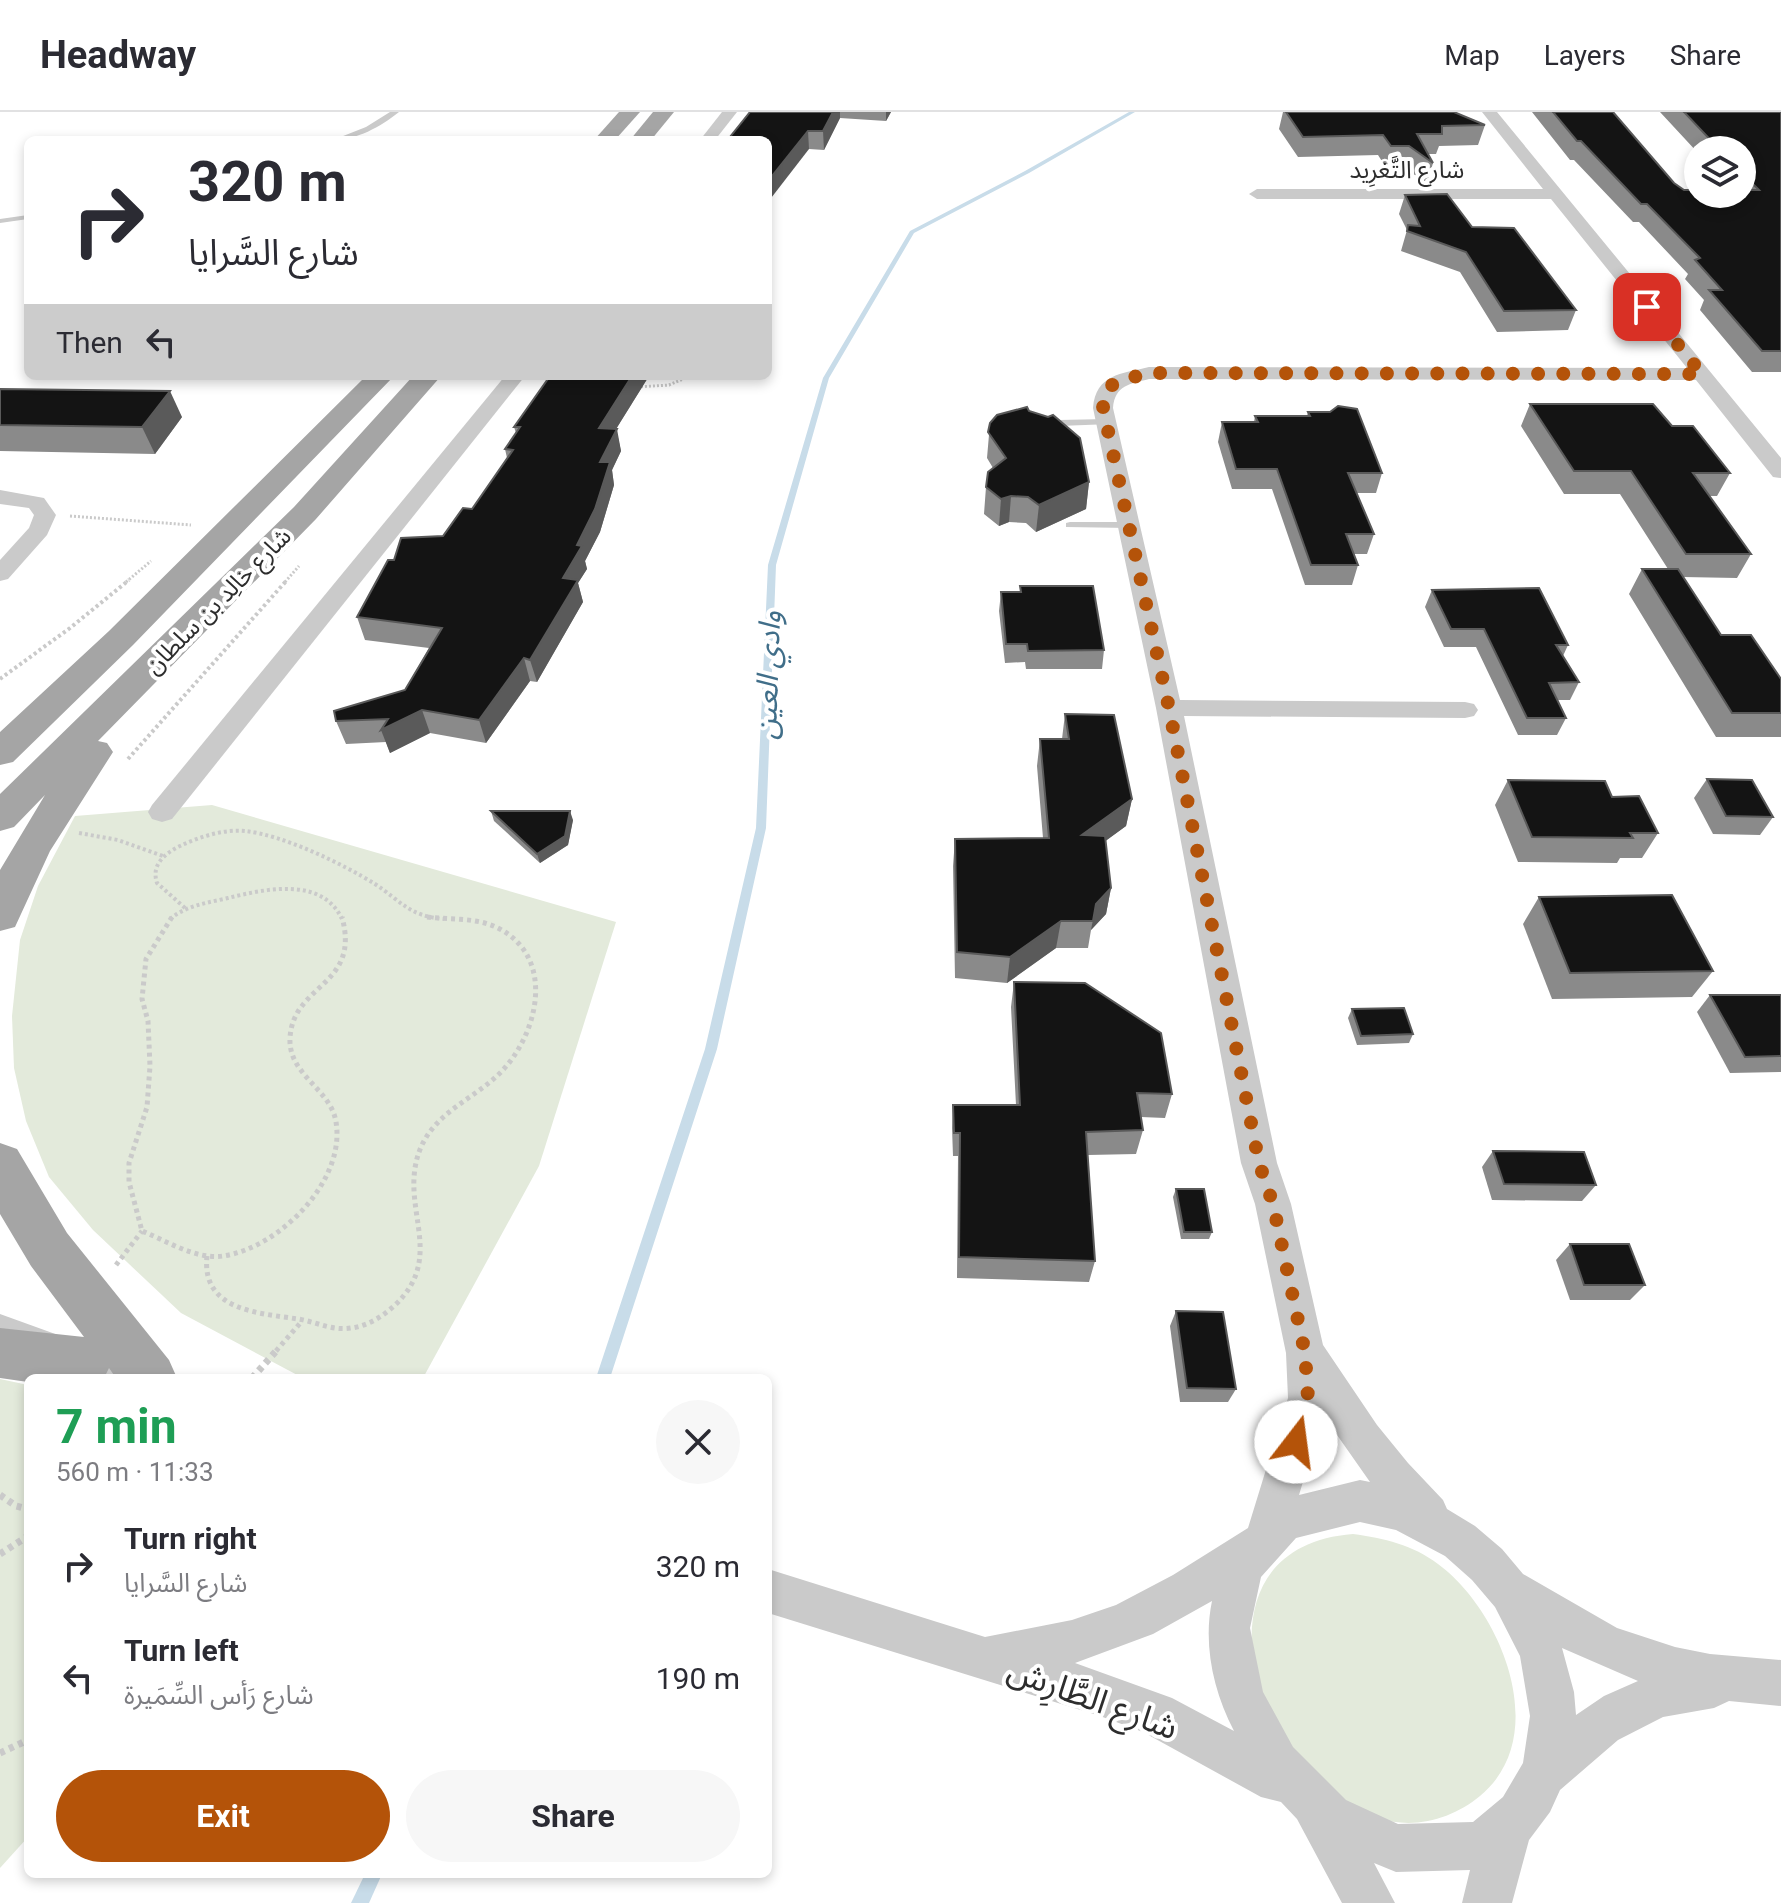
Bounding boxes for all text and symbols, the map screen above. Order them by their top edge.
text: Headway [40,33,196,77]
text: Map [1444,39,1500,72]
text: Layers [1544,39,1626,72]
text: Share [1670,39,1741,72]
map controls [1684,136,1756,208]
button: layers [1684,136,1756,208]
text: 320 m [188,149,347,215]
street label: شارع التَّغرِيد [1350,155,1464,188]
icon: right [56,168,160,272]
text: شارع السَّرايا [188,232,359,274]
pin [1613,273,1681,341]
icon: arrive [1625,285,1669,329]
icon: left [139,320,183,364]
text: Then [56,325,123,360]
street label: شارع خالِد بن سلطان [139,522,299,682]
water label: وادي العين [748,610,793,740]
text: 7 min [56,1398,177,1455]
button: close [656,1400,740,1484]
position arrow [1254,1400,1338,1484]
text: 560 m · 11:33 [56,1457,214,1487]
text: Turn right [124,1521,257,1556]
icon: right [56,1544,100,1588]
text: 320 m [656,1549,740,1584]
text: شارع السَّرايا [124,1568,247,1598]
text: Turn left [124,1633,239,1668]
street label: شارع الطَّارِش [1001,1649,1184,1752]
icon: left [56,1656,100,1700]
text: 190 m [656,1661,740,1696]
text: شارع رَأس السِّمَيرة [124,1680,314,1710]
button: Exit [56,1770,390,1862]
button: Share [406,1770,740,1862]

